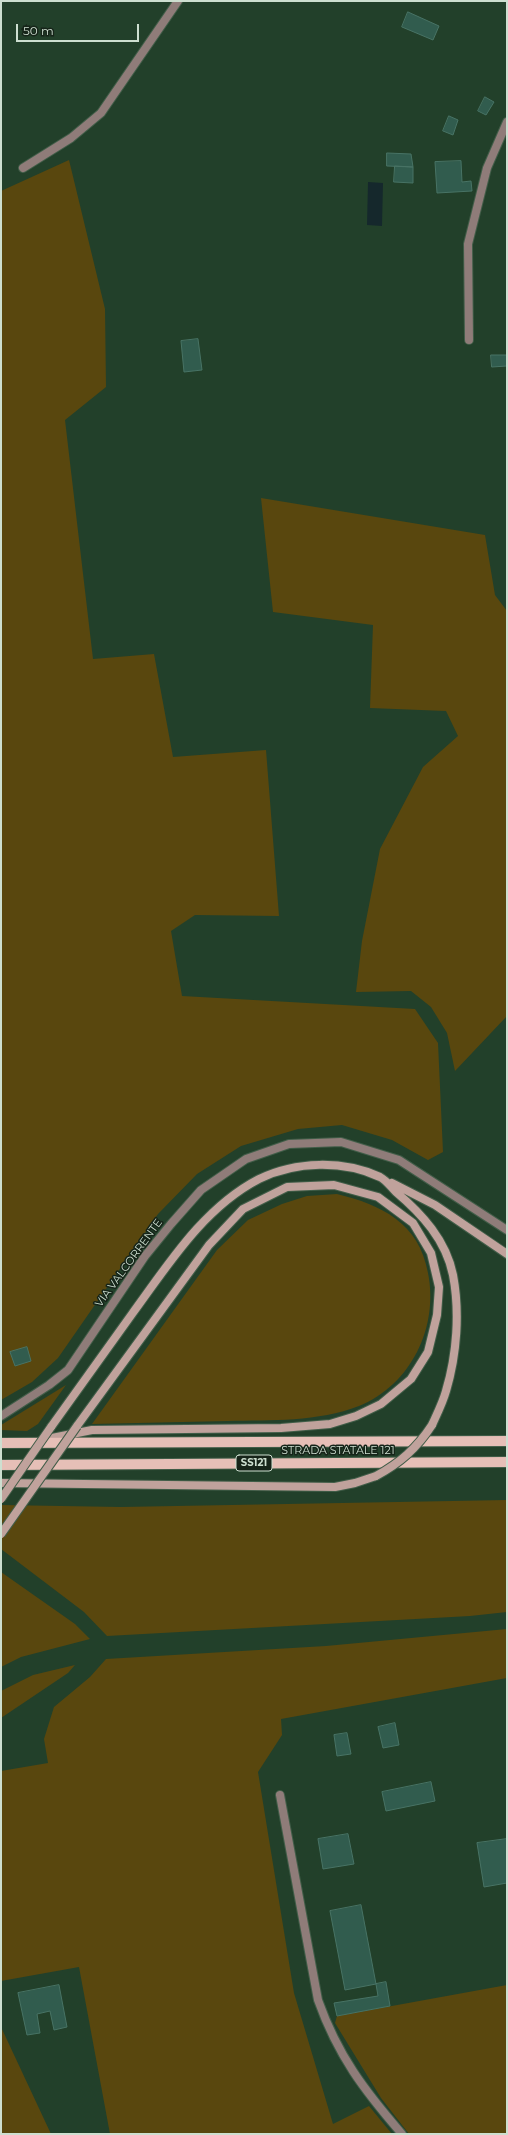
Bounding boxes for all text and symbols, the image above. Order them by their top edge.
scale bar [18,16,141,42]
text: 50 m [23,23,54,38]
street label: VIA VALCORRENTE [93,1216,165,1310]
street label: STRADA STATALE 121 [281,1444,395,1458]
road number: SS121 [236,1455,272,1471]

